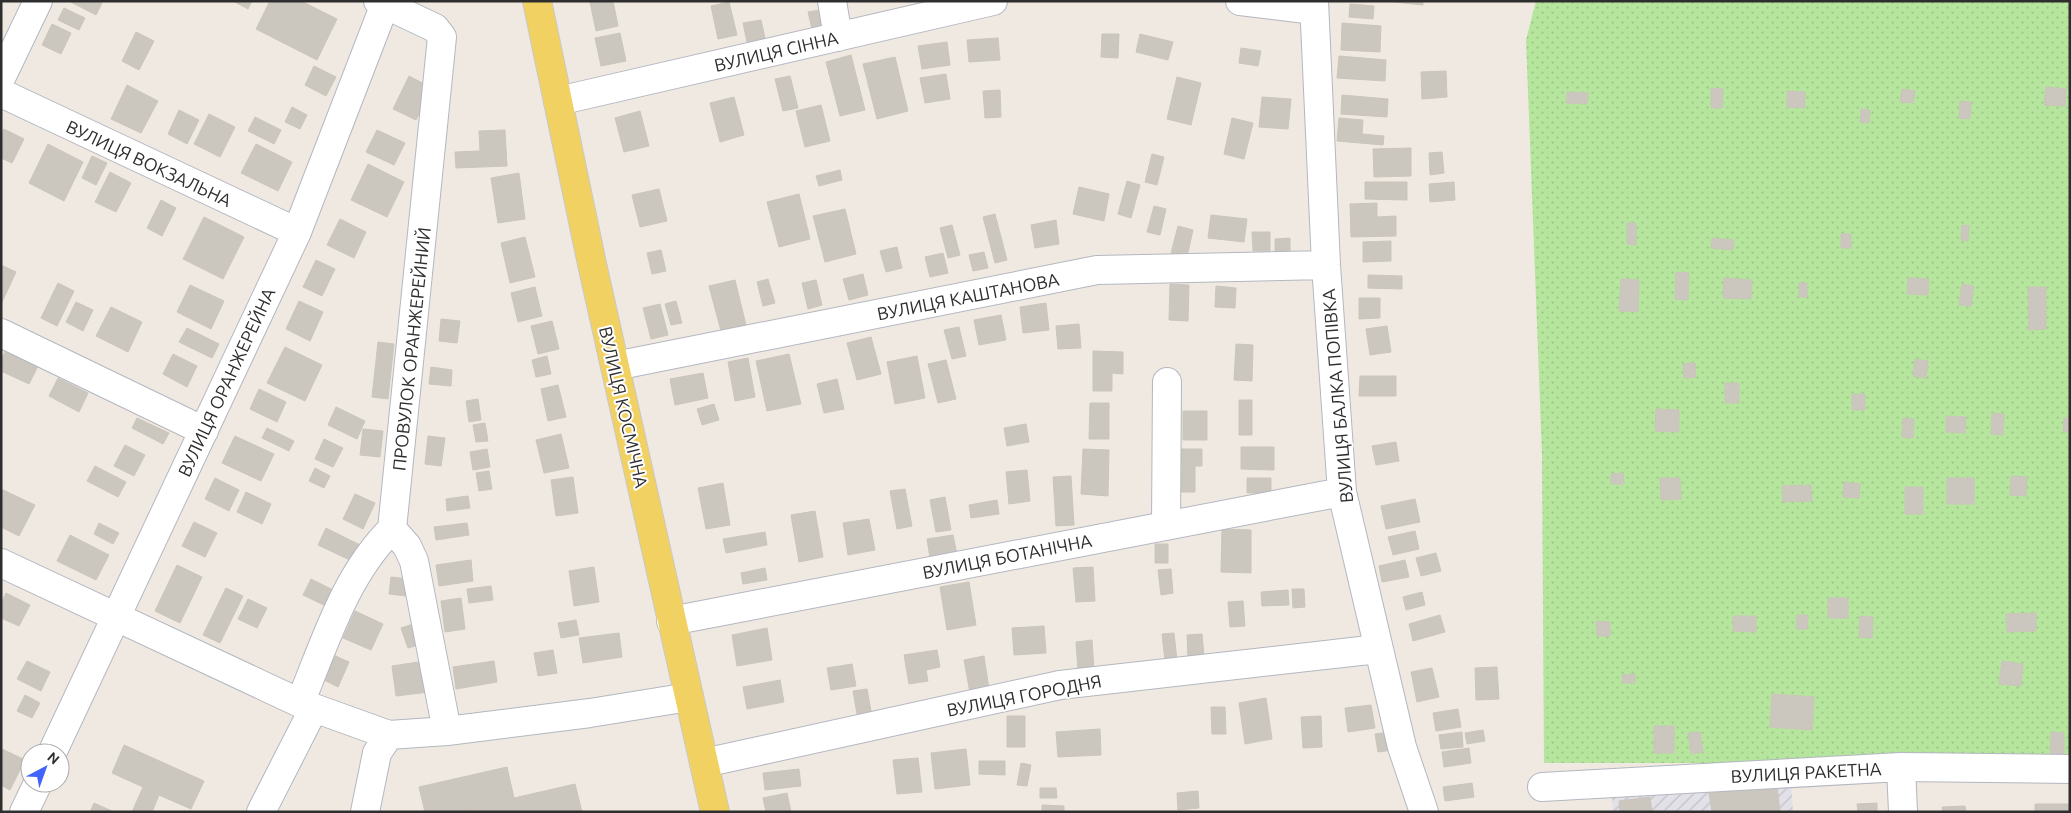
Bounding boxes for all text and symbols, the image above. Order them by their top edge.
street label: ВУЛИЦЯ СІННА [712,27,840,75]
street label: ВУЛИЦЯ ВОКЗАЛЬНА [63,116,235,210]
street label: ПРОВУЛОК ОРАНЖЕРЕЙНИЙ [388,226,434,472]
street label: ВУЛИЦЯ КАШТАНОВА [875,268,1061,323]
street label: ВУЛИЦЯ ОРАНЖЕРЕЙНА [173,284,279,479]
street label: ВУЛИЦЯ БАЛКА ПОПІВКА [1318,288,1356,504]
street label: ВУЛИЦЯ КОСМІЧНА [596,324,652,490]
street label: ВУЛИЦЯ БОТАНІЧНА [921,530,1094,582]
street label: ВУЛИЦЯ ГОРОДНЯ [945,670,1103,720]
north arrow [20,743,70,793]
text: N [44,749,63,768]
street label: ВУЛИЦЯ РАКЕТНА [1730,758,1882,786]

